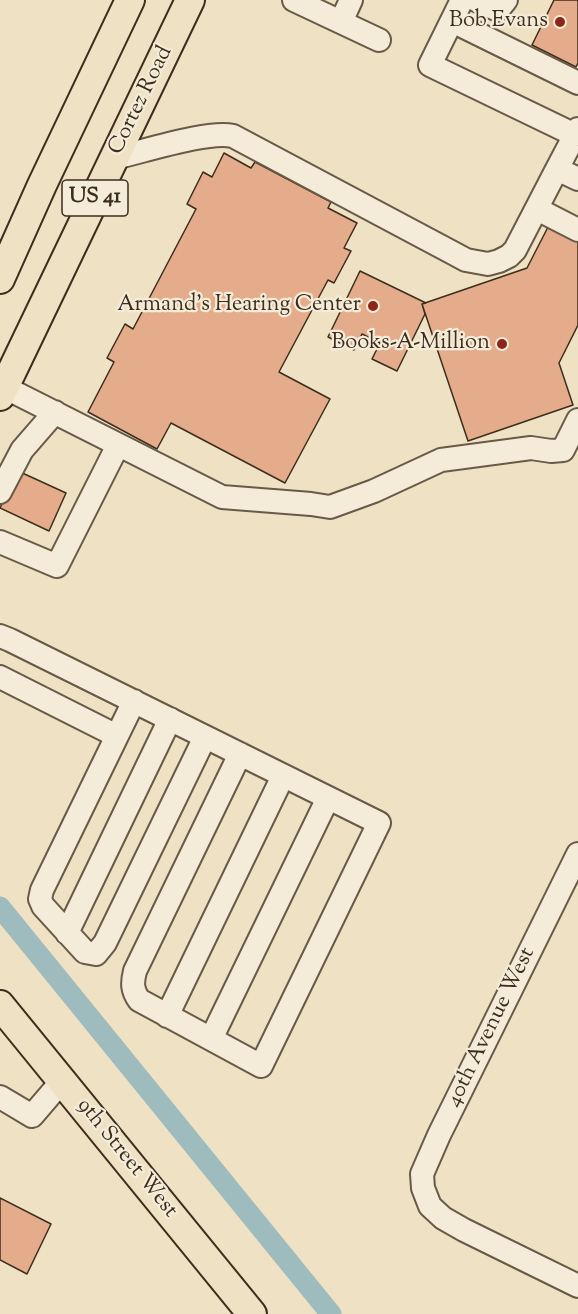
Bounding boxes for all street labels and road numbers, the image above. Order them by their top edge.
street label: Cortez Road [104,42,180,160]
road number: US 41 [62,180,128,216]
street label: 40th Avenue West [442,944,542,1112]
street label: 9th Street West [70,1094,182,1224]

